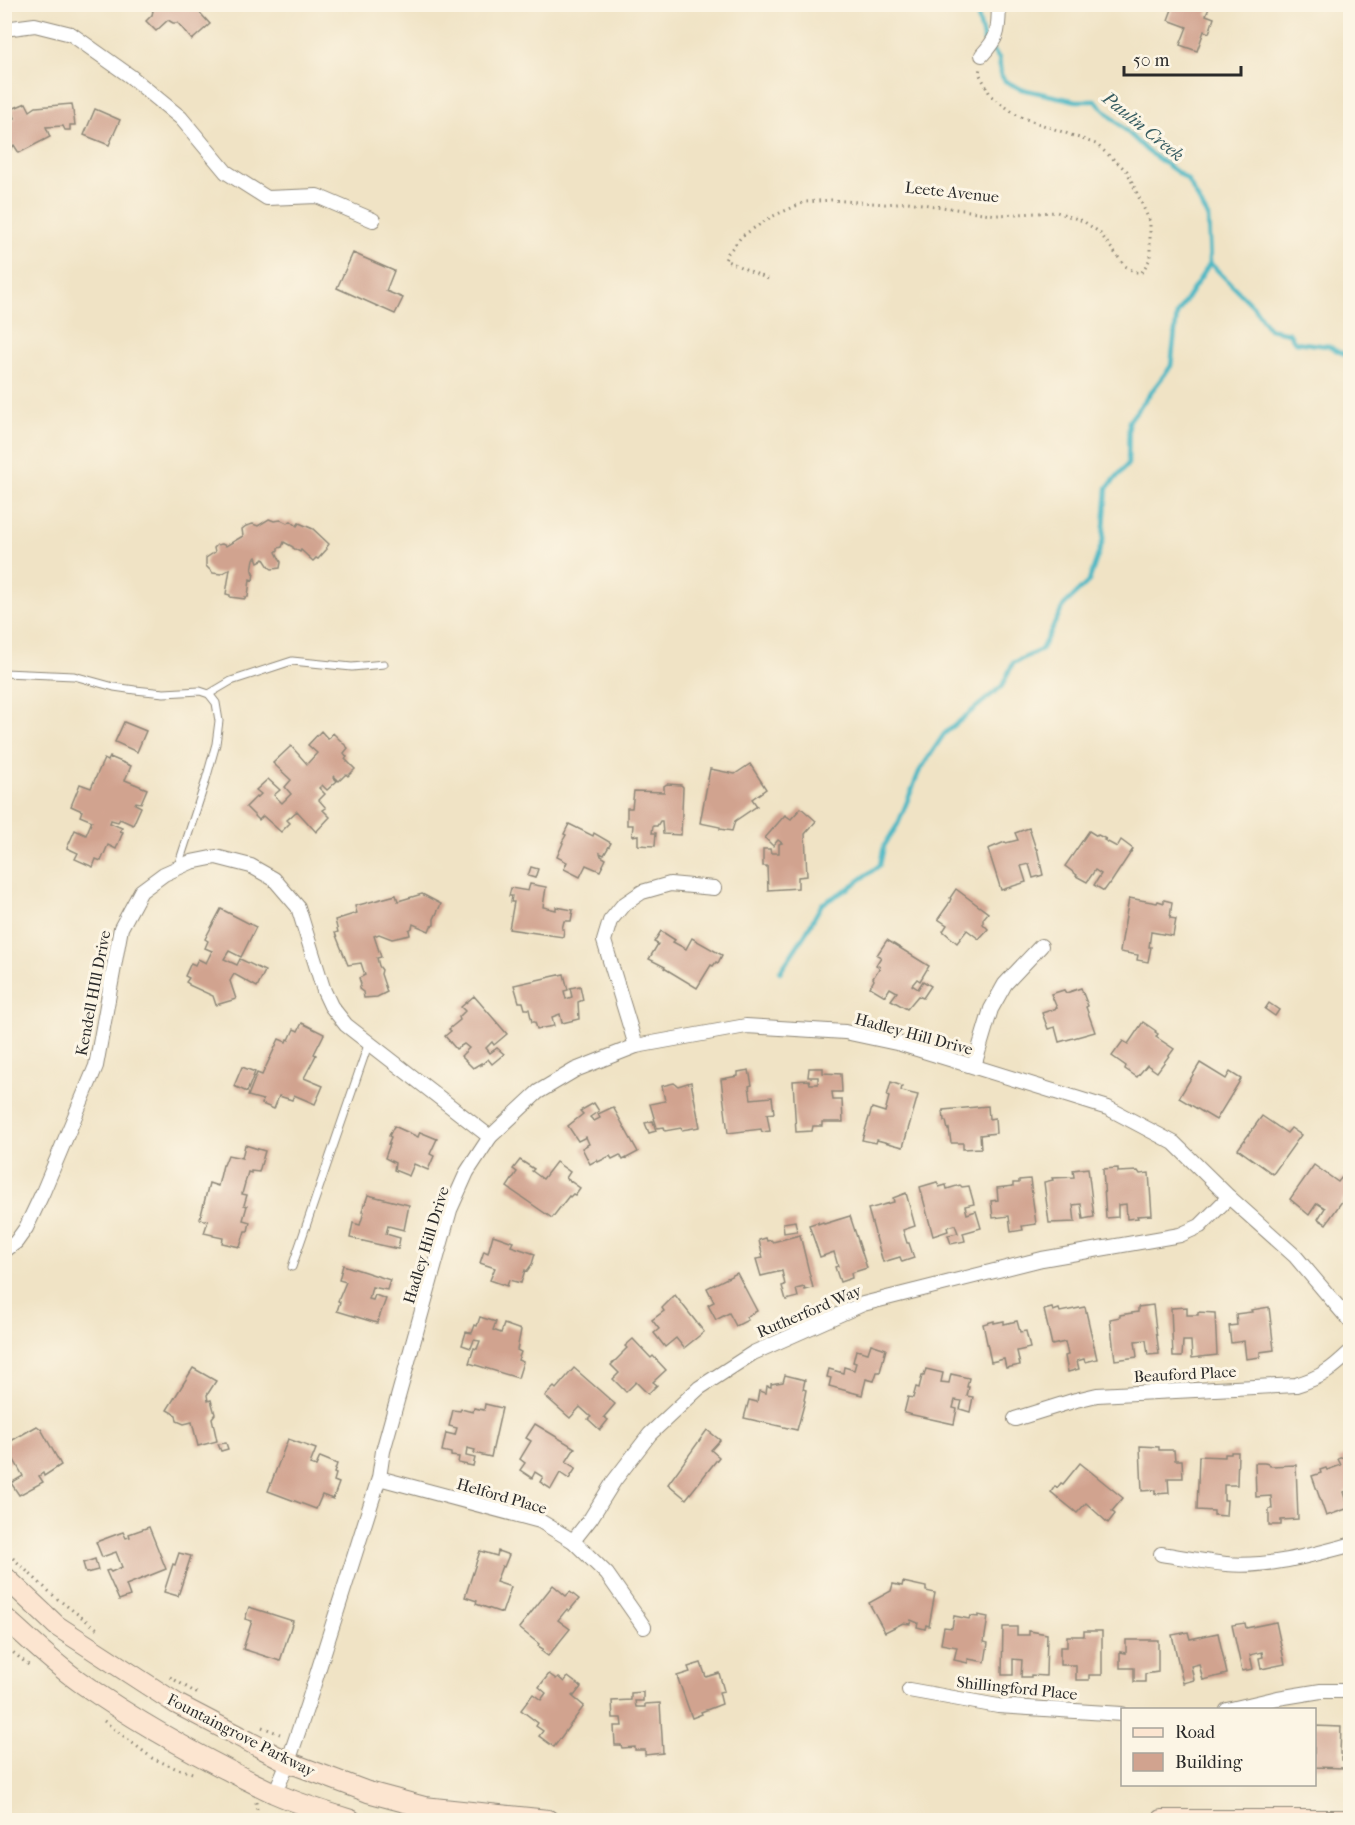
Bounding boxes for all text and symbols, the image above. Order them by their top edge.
scale bar [1124,39,1241,77]
text: 50 m [1133,50,1170,71]
water label: Paulin Creek [1097,87,1188,166]
street label: Leete Avenue [904,178,1000,206]
street label: Kendell HIll Drive [71,928,115,1057]
street label: Hadley Hill Drive [853,1009,975,1059]
street label: Hadley Hill Drive [399,1184,453,1306]
street label: Rutherford Way [754,1280,865,1342]
street label: Beauford Place [1133,1362,1237,1386]
street label: Helford Place [455,1474,549,1518]
street label: Shillingford Place [955,1672,1079,1704]
street label: Fountaingrove Parkway [164,1689,318,1781]
legend [1121,1708,1316,1786]
text: Road [1175,1722,1215,1743]
text: Building [1175,1752,1243,1773]

